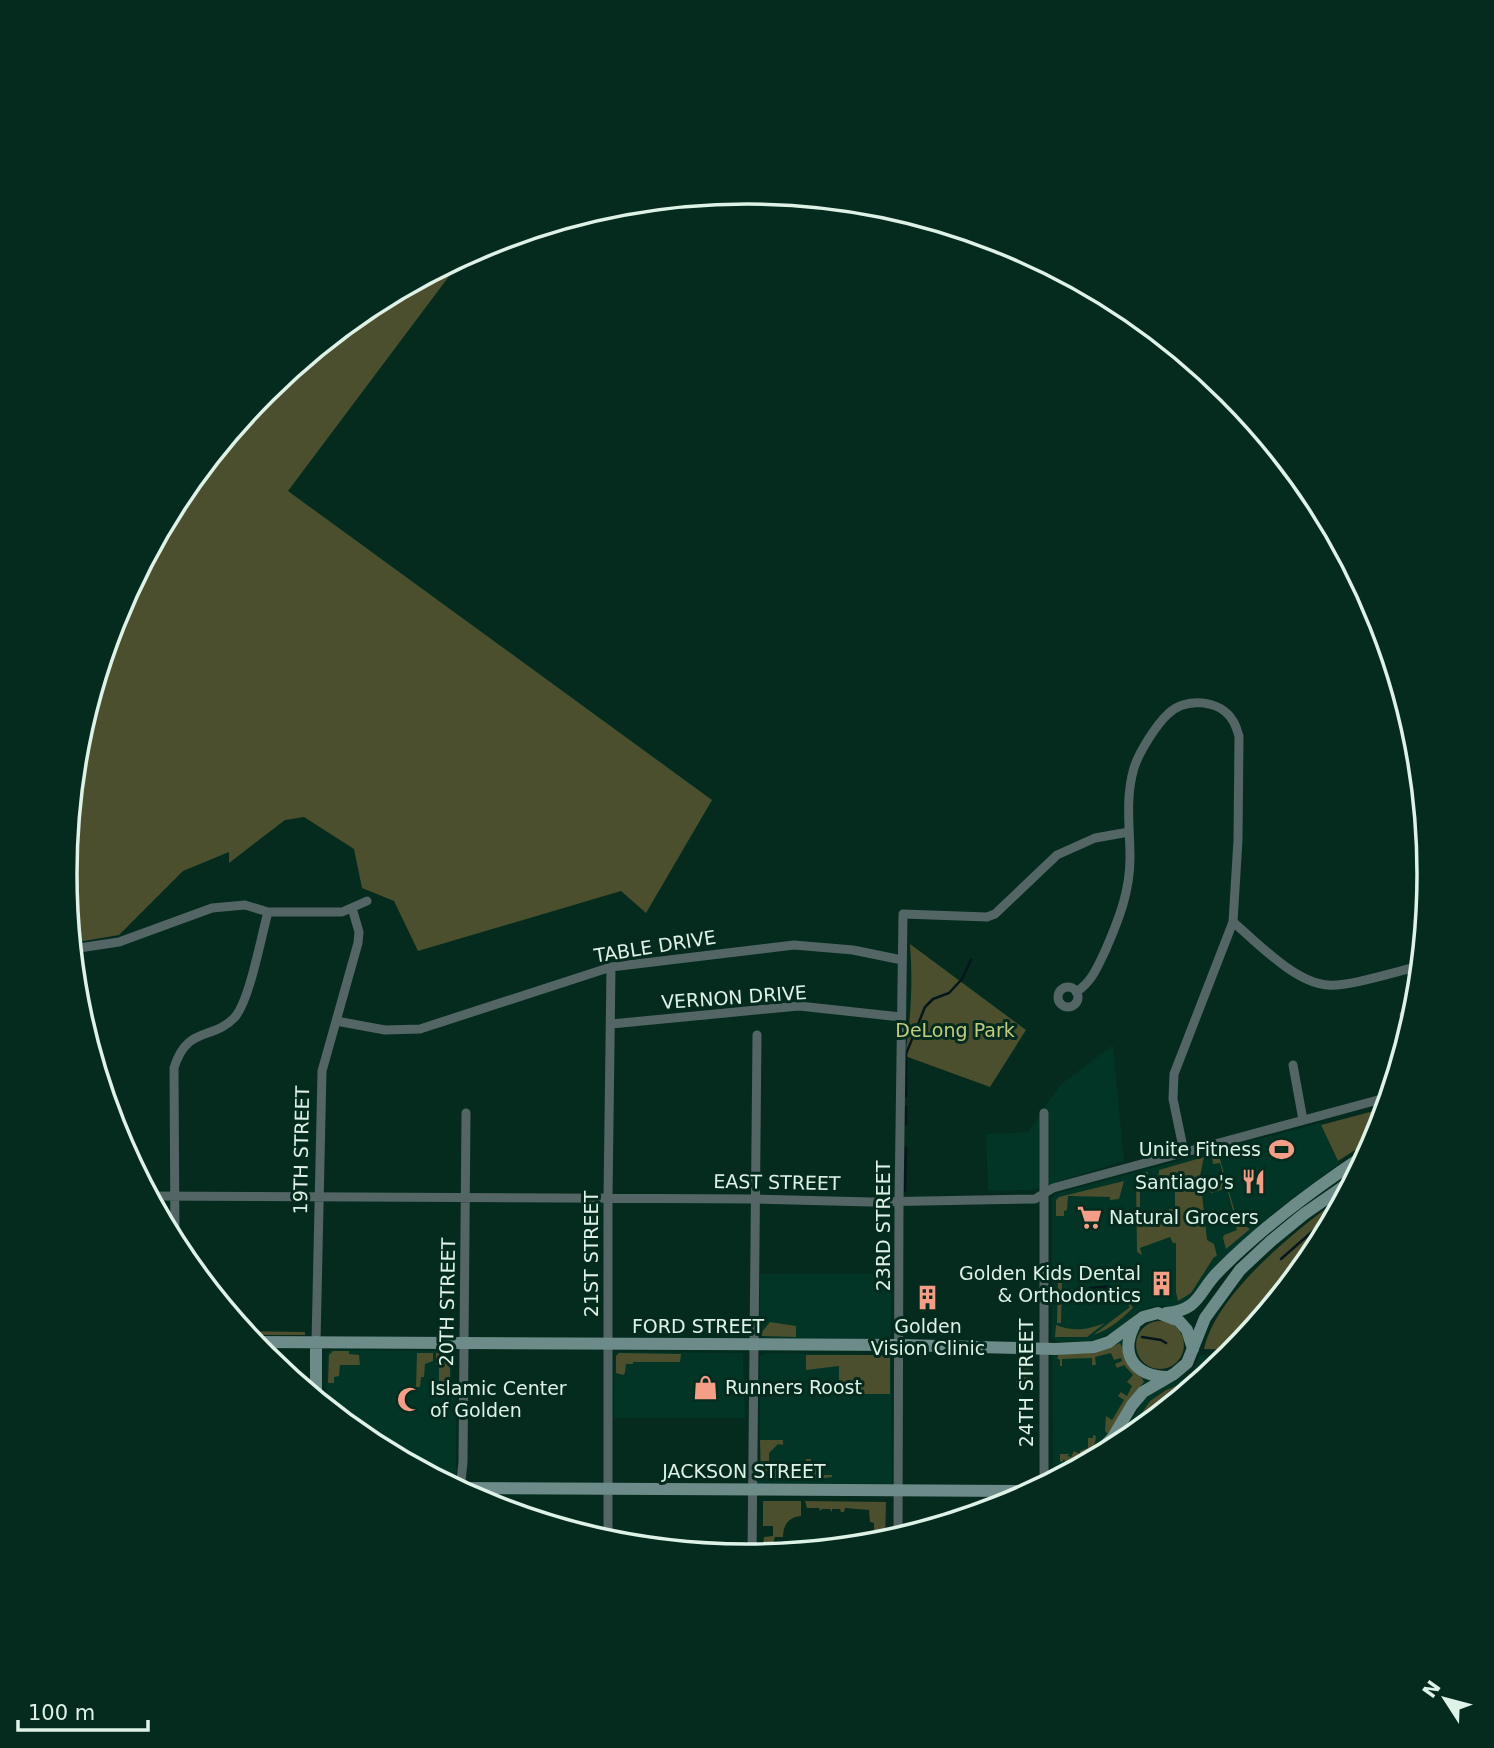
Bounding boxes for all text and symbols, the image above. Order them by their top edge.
street label: TABLE DRIVE [591,925,718,967]
street label: VERNON DRIVE [660,981,808,1013]
park label: DeLong Park [895,1019,1015,1041]
street label: 19TH STREET [289,1085,313,1214]
sports icon: Unite Fitness [1267,1135,1295,1163]
place label: Unite Fitness [1139,1138,1261,1160]
street label: 23RD STREET [872,1160,894,1291]
restaurant icon: Santiago's [1240,1168,1268,1196]
street label: EAST STREET [713,1170,841,1194]
place label: Santiago's [1135,1171,1234,1193]
street label: 21ST STREET [580,1190,602,1317]
supermarket icon: Natural Grocers [1075,1203,1103,1231]
place label: Natural Grocers [1109,1206,1259,1228]
street label: 20TH STREET [435,1237,459,1366]
place label: Golden Kids Dental & Orthodontics [959,1262,1141,1306]
building icon: Golden Kids Dental & Orthodontics [1147,1270,1175,1298]
building icon: Golden Vision Clinic [914,1284,942,1312]
street label: FORD STREET [632,1315,765,1337]
place label: Golden Vision Clinic [871,1315,985,1359]
street label: 24TH STREET [1015,1318,1037,1447]
shop icon: Runners Roost [691,1373,719,1401]
place label: Runners Roost [725,1376,862,1398]
place label: Islamic Center of Golden [430,1377,567,1421]
mosque icon: Islamic Center of Golden [396,1385,424,1413]
street label: JACKSON STREET [661,1460,826,1482]
north arrow [1410,1664,1480,1734]
text: N [1418,1676,1445,1702]
scale bar [18,1688,147,1732]
text: 100 m [28,1701,95,1725]

